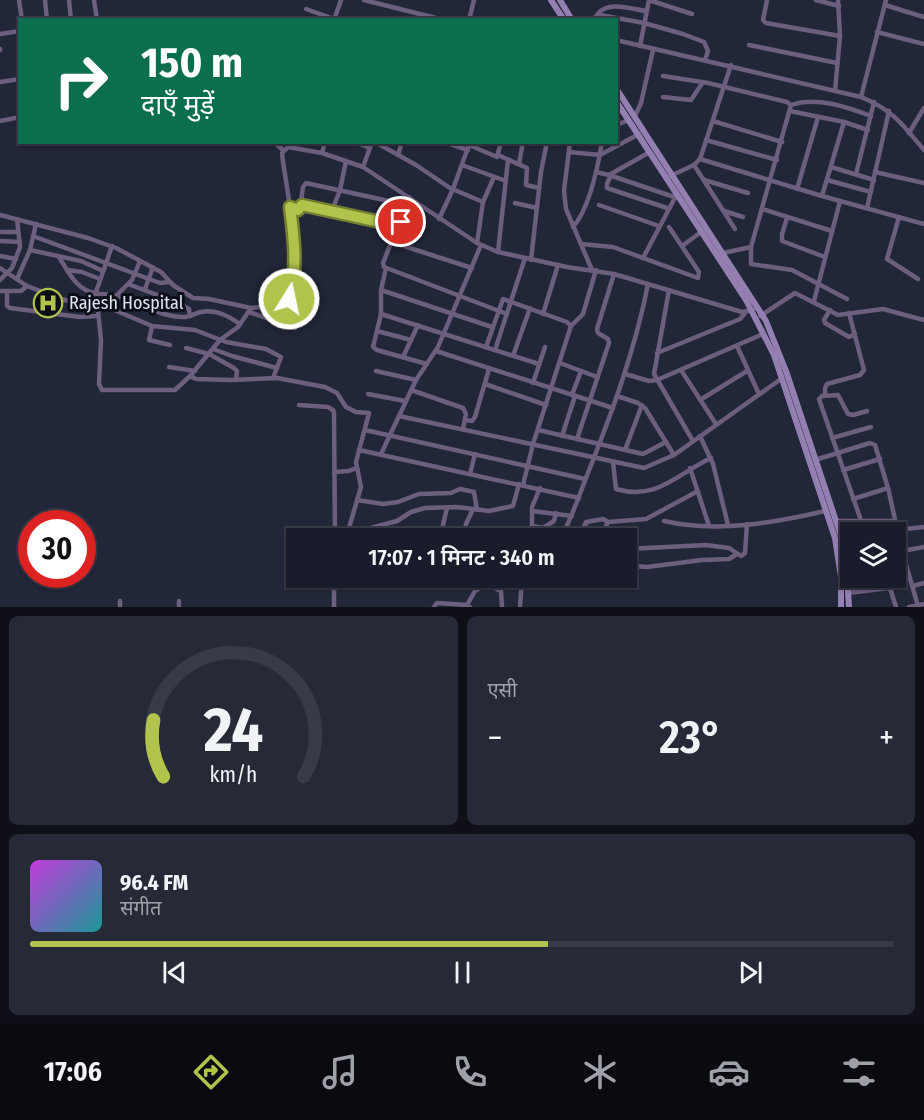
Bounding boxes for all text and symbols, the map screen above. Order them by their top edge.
text: 150 m [141,38,243,88]
icon: right [42,42,120,120]
text: दाएँ मुड़ें [141,89,214,121]
pin [375,196,426,247]
icon: arrive [384,205,417,238]
position arrow [257,267,321,331]
hospital icon: Rajesh Hospital [32,287,64,319]
place label: Rajesh Hospital [69,292,184,314]
speed limit sign: 30 [18,510,96,588]
map controls [840,522,906,588]
button: layers [840,522,906,588]
text: 17:07 · 1 मिनट · 340 m [368,544,555,571]
text: एसी [488,678,517,702]
text: 24 [202,693,263,768]
text: 23° [659,711,722,765]
text: − [488,718,502,758]
text: + [879,718,894,758]
text: km/h [209,763,257,789]
text: 96.4 FM [120,869,188,896]
text: संगीत [120,896,161,920]
icon: previous [158,956,191,989]
icon: pause [446,956,479,989]
icon: next [734,956,767,989]
icon: directions [190,1051,232,1093]
icon: music [319,1051,361,1093]
icon: phone [449,1051,491,1093]
icon: climate [579,1051,621,1093]
icon: car [708,1051,750,1093]
icon: filters [838,1051,880,1093]
text: 17:06 [44,1056,102,1088]

